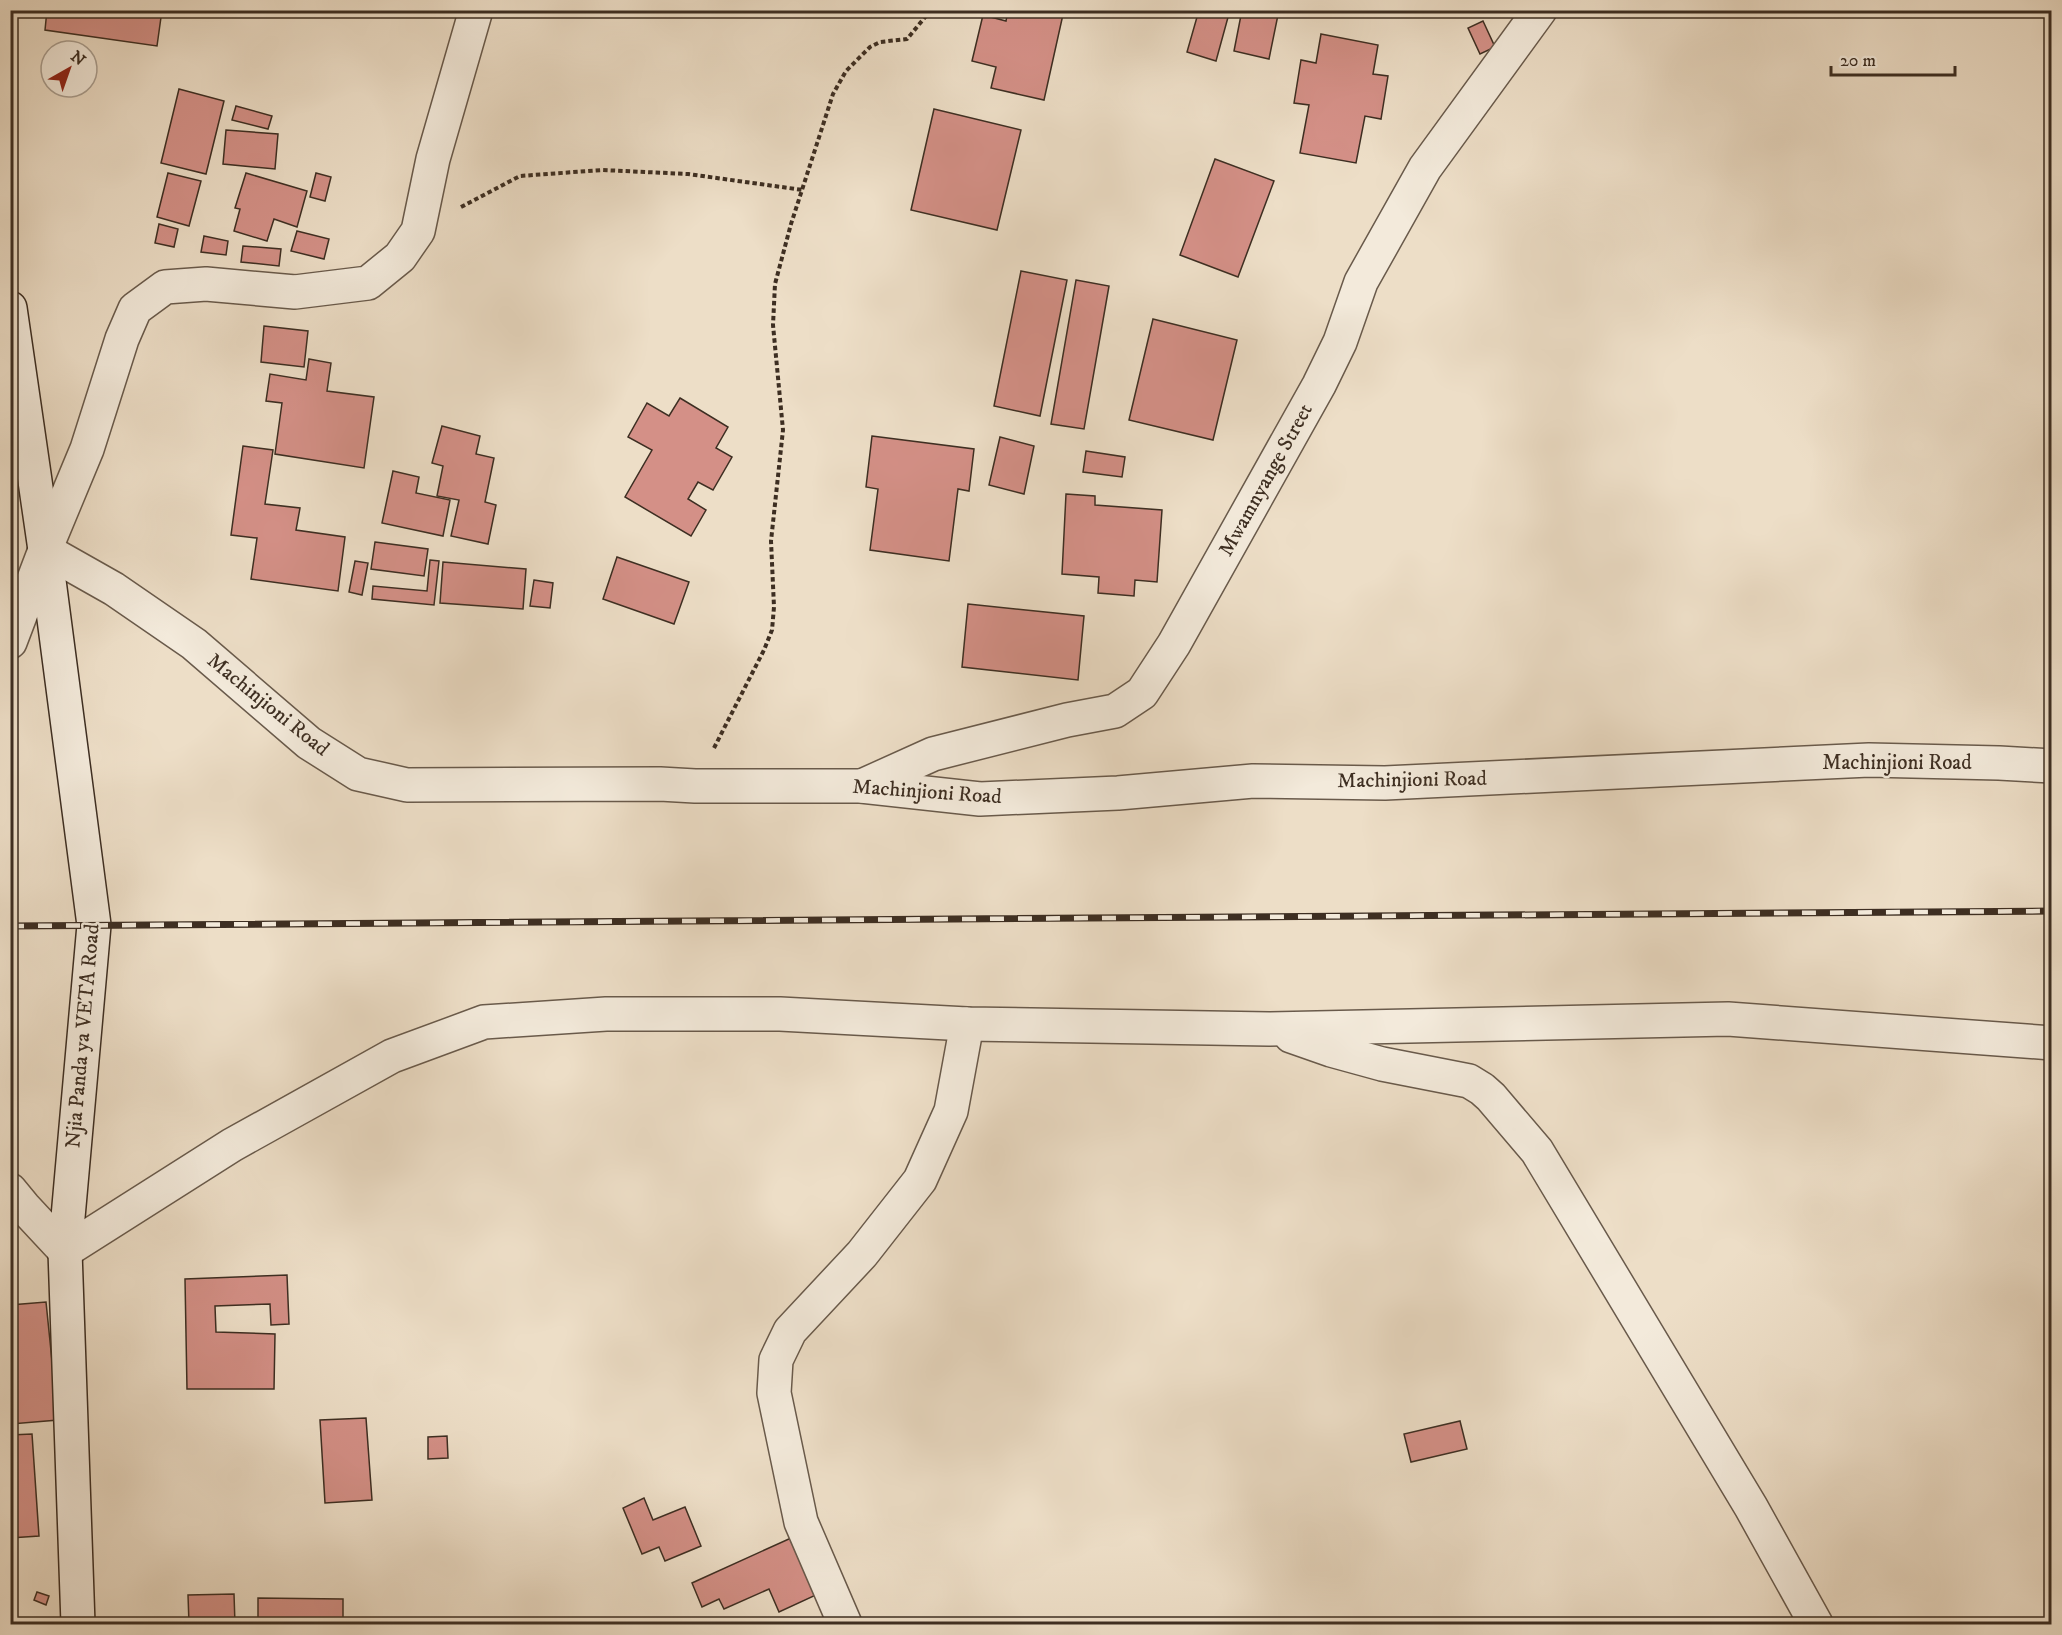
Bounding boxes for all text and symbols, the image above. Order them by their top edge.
north arrow [39,39,99,99]
scale bar [1831,39,1956,77]
text: N [67,46,89,70]
text: 20 m [1840,50,1876,72]
street label: Mwamnyange Street [1213,399,1319,561]
street label: Machinjioni Road [202,648,335,762]
street label: Machinjioni Road [1822,750,1972,776]
street label: Machinjioni Road [1337,766,1488,794]
street label: Machinjioni Road [851,774,1003,810]
street label: Njia Panda ya VETA Road [60,922,106,1149]

